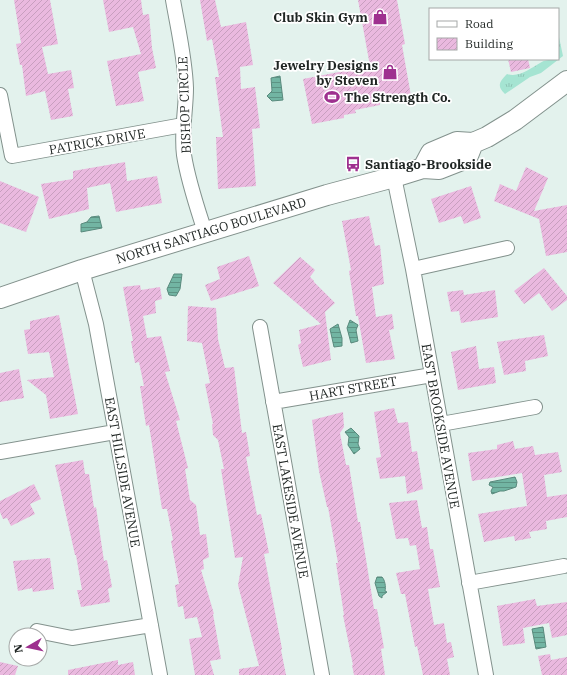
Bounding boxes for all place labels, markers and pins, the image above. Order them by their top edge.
shop icon: Club Skin Gym [371,8,389,26]
place label: Club Skin Gym [273,9,368,26]
place label: Jewelry Designs by Steven [274,57,378,89]
shop icon: Jewelry Designs by Steven [381,63,399,81]
sports icon: The Strength Co. [323,88,341,106]
place label: The Strength Co. [344,89,451,106]
bus stop icon: Santiago-Brookside [344,155,362,173]
place label: Santiago-Brookside [365,156,492,173]

